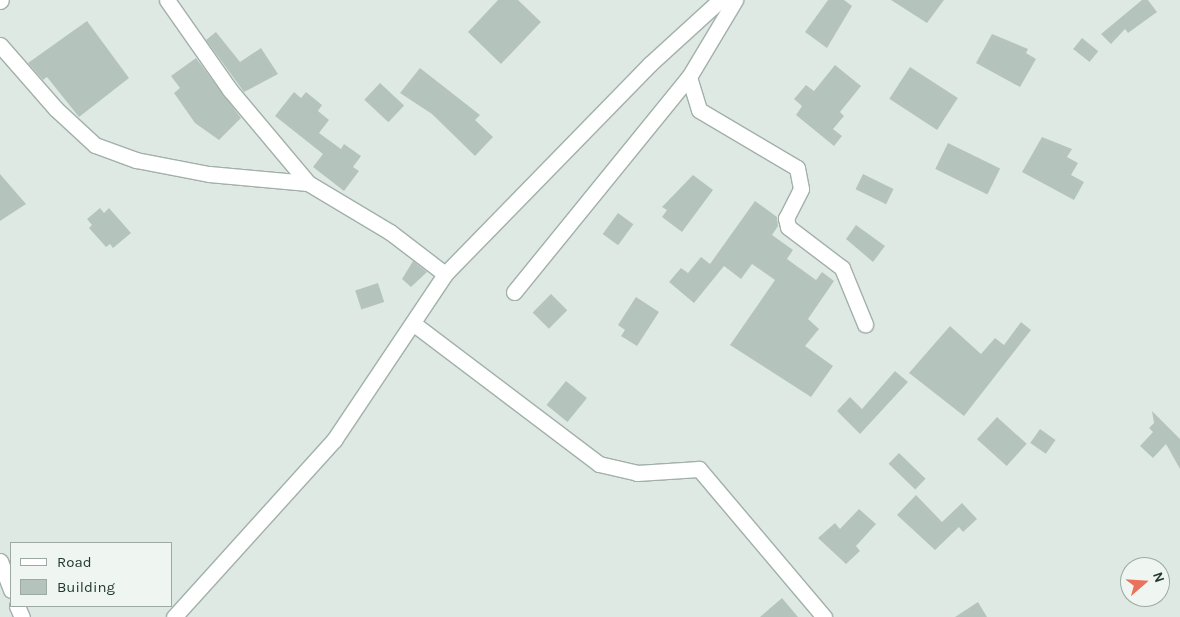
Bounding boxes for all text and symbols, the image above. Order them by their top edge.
legend [10,542,172,607]
text: Road [57,553,92,571]
north arrow [1120,557,1170,607]
text: N [1149,570,1168,585]
text: Building [57,578,115,596]

